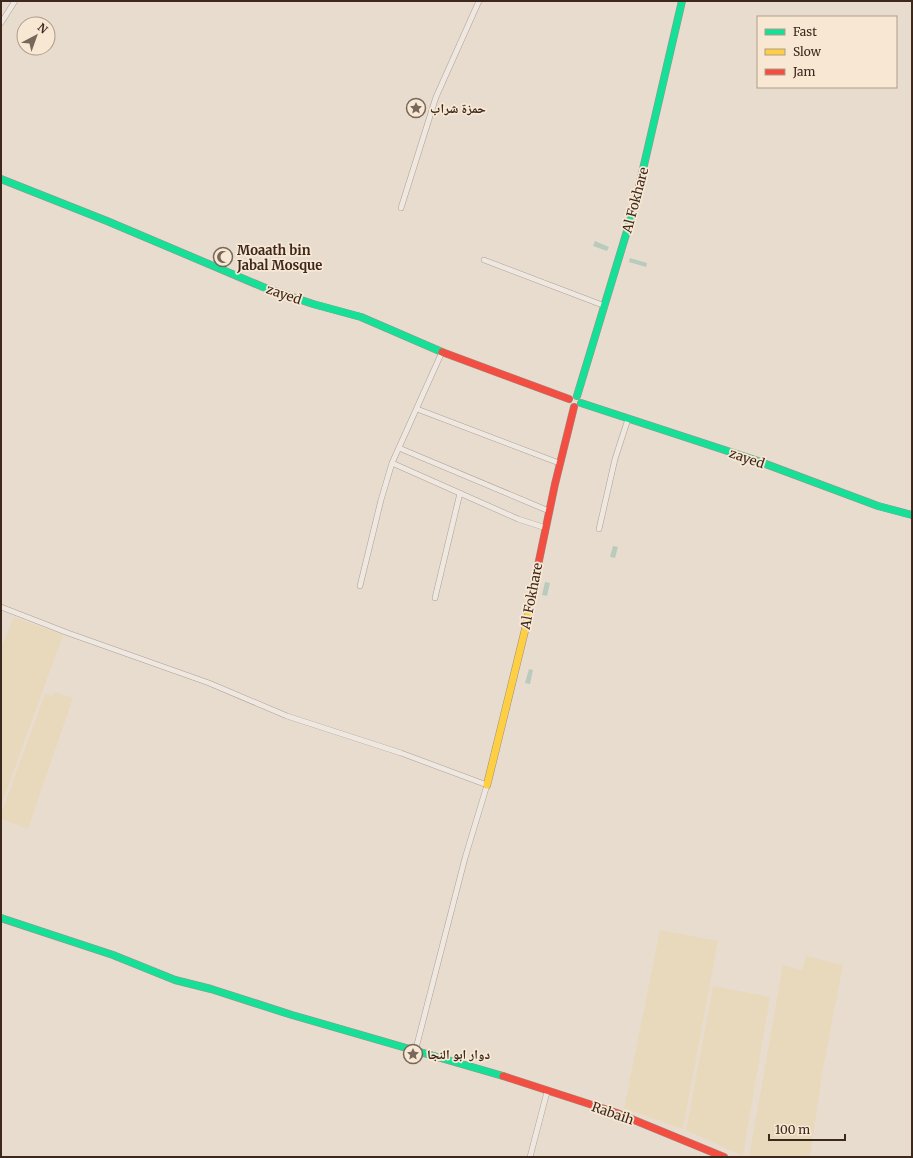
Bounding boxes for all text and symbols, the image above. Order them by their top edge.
north arrow [16,16,56,56]
legend [757,16,897,88]
text: N [35,20,51,37]
text: Fast [793,24,817,39]
text: Slow [793,44,822,59]
text: Jam [792,64,816,79]
place icon: حمزة شراب [405,97,427,119]
place label: حمزة شراب [430,100,486,117]
street label: Al Fokhare [618,165,652,236]
place label: Moaath bin Jabal Mosque [236,242,322,274]
mosque icon: Moaath bin Jabal Mosque [212,246,234,268]
street label: zayed [264,281,304,308]
street label: zayed [727,445,767,472]
street label: Al Fokhare [517,561,546,632]
place icon: دوار ابو النجا [402,1043,424,1065]
place label: دوار ابو النجا [427,1046,490,1063]
street label: Rabaih [589,1098,637,1129]
scale bar [769,1116,845,1142]
text: 100 m [775,1122,810,1137]

